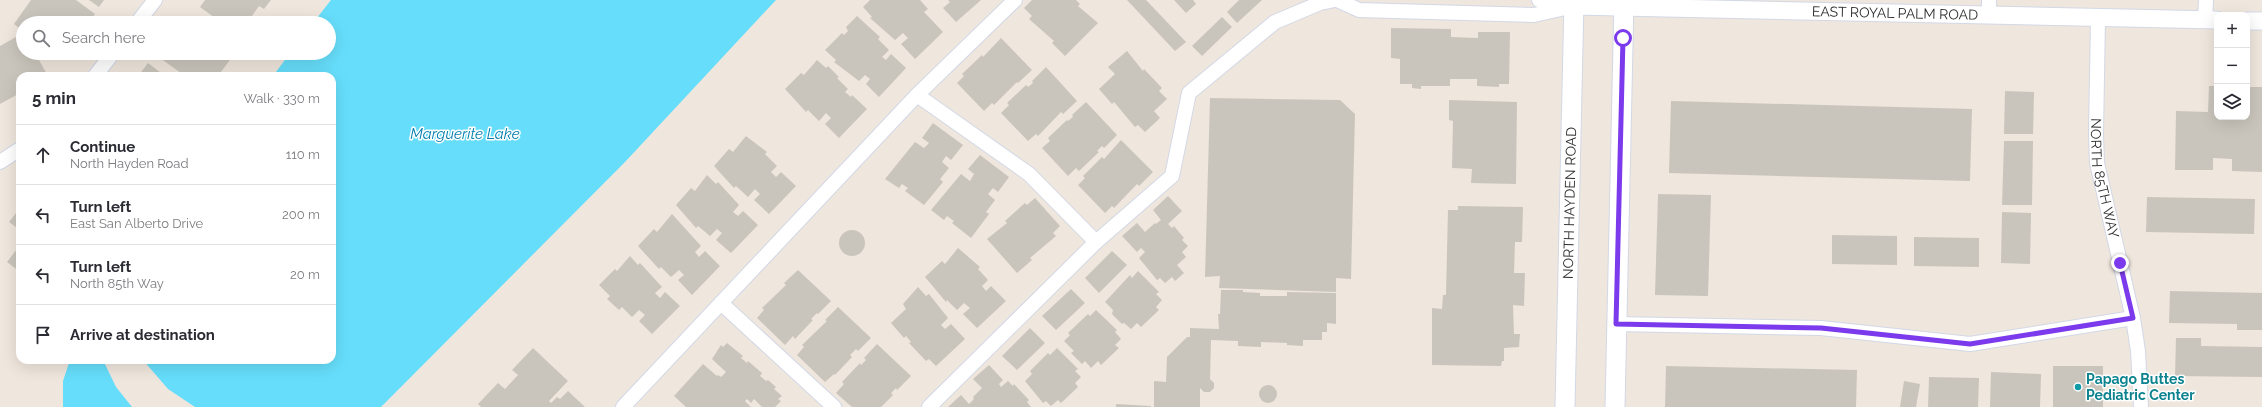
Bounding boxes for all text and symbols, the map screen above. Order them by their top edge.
street label: EAST ROYAL PALM ROAD [1812,3,1978,23]
map controls [2214,12,2250,120]
button: + [2214,12,2250,48]
search box [16,16,336,60]
icon: search [30,27,52,49]
text: Search here [62,29,145,47]
route start [1614,29,1632,47]
button: − [2214,48,2250,84]
button: layers [2214,84,2250,120]
text: 5 min [32,88,76,108]
text: Walk · 330 m [243,91,320,106]
street label: NORTH 85TH WAY [2088,118,2122,240]
water label: Marguerite Lake [410,125,520,143]
street label: NORTH HAYDEN ROAD [1560,127,1579,279]
text: Continue [70,138,135,156]
icon: ahead [32,144,54,166]
text: 110 m [286,147,320,162]
text: North Hayden Road [70,156,189,171]
text: Turn left [70,198,131,216]
icon: left [32,204,54,226]
text: 200 m [282,207,320,222]
text: East San Alberto Drive [70,216,203,231]
route end [2111,254,2129,272]
text: Turn left [70,258,131,276]
icon: left [32,264,54,286]
text: 20 m [290,267,320,282]
text: North 85th Way [70,276,164,291]
icon: arrive [32,324,54,346]
text: Arrive at destination [70,326,215,344]
place label: Papago Buttes Pediatric Center [2086,371,2195,403]
marker: Papago Buttes Pediatric Center [2073,382,2083,392]

